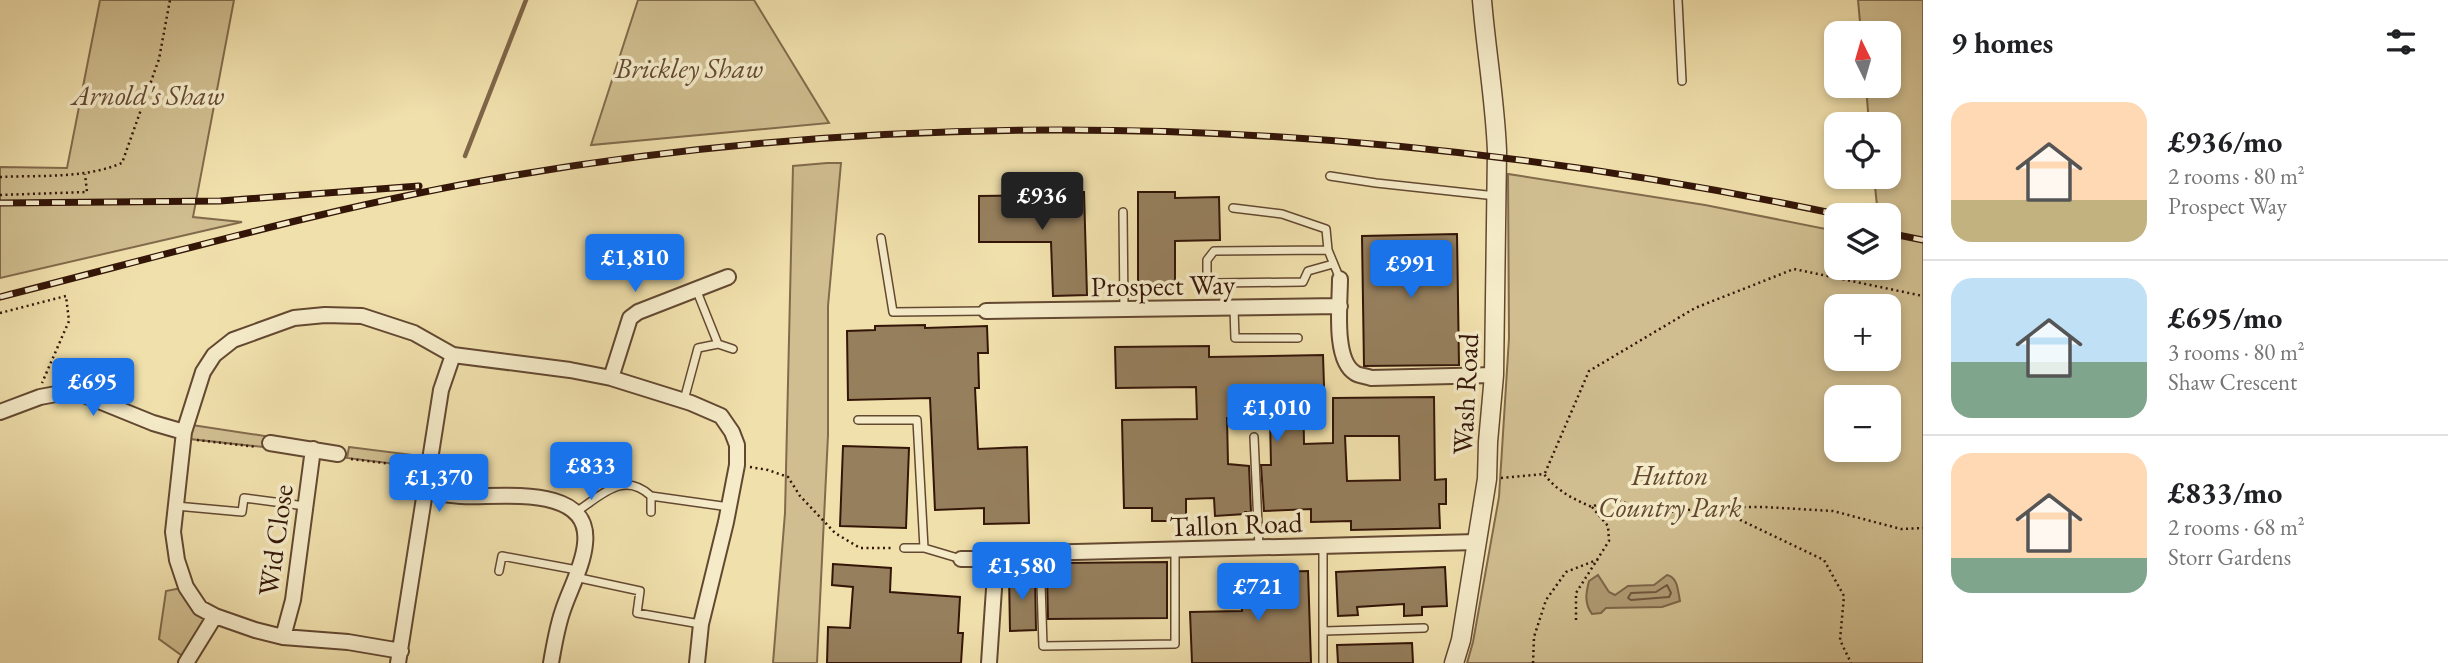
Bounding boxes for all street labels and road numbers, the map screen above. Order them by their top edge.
street label: Prospect Way [1090,266,1236,304]
street label: Wash Road [1444,331,1486,456]
street label: Wid Close [249,482,301,598]
street label: Tallon Road [1169,504,1304,544]

